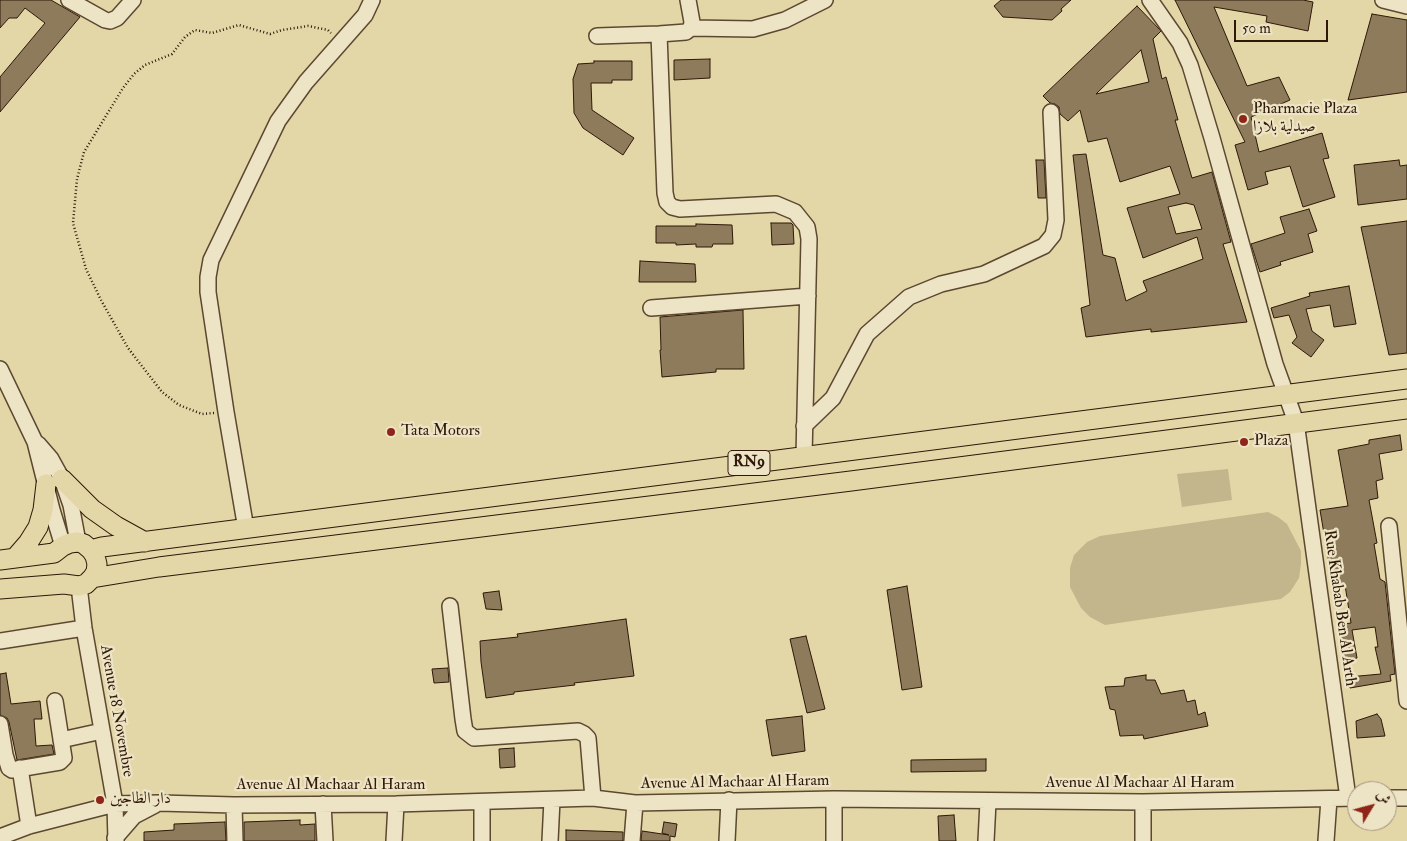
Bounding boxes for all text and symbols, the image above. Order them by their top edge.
scale bar [1237,10,1331,42]
text: 50 m [1242,19,1271,38]
place label: Pharmacie Plaza صيدلية بلازا [1253,100,1357,138]
marker: Pharmacie Plaza صيدلية بلازا [1237,113,1249,125]
place label: Tata Motors [401,422,480,442]
marker: Tata Motors [385,426,397,438]
place label: Plaza [1254,432,1288,452]
marker: Plaza [1238,436,1250,448]
road number: RN9 [728,450,770,476]
street label: Rue Khabab Ben Al Arth [1319,529,1359,687]
street label: Avenue 18 Novembre [95,643,137,779]
street label: Avenue Al Machaar Al Haram [640,772,830,794]
street label: Avenue Al Machaar Al Haram [1046,774,1234,794]
street label: Avenue Al Machaar Al Haram [237,776,425,796]
north arrow [1347,781,1397,831]
text: ش [1373,787,1395,808]
place label: دار الطاجين [110,790,171,810]
marker: دار الطاجين [94,794,106,806]

